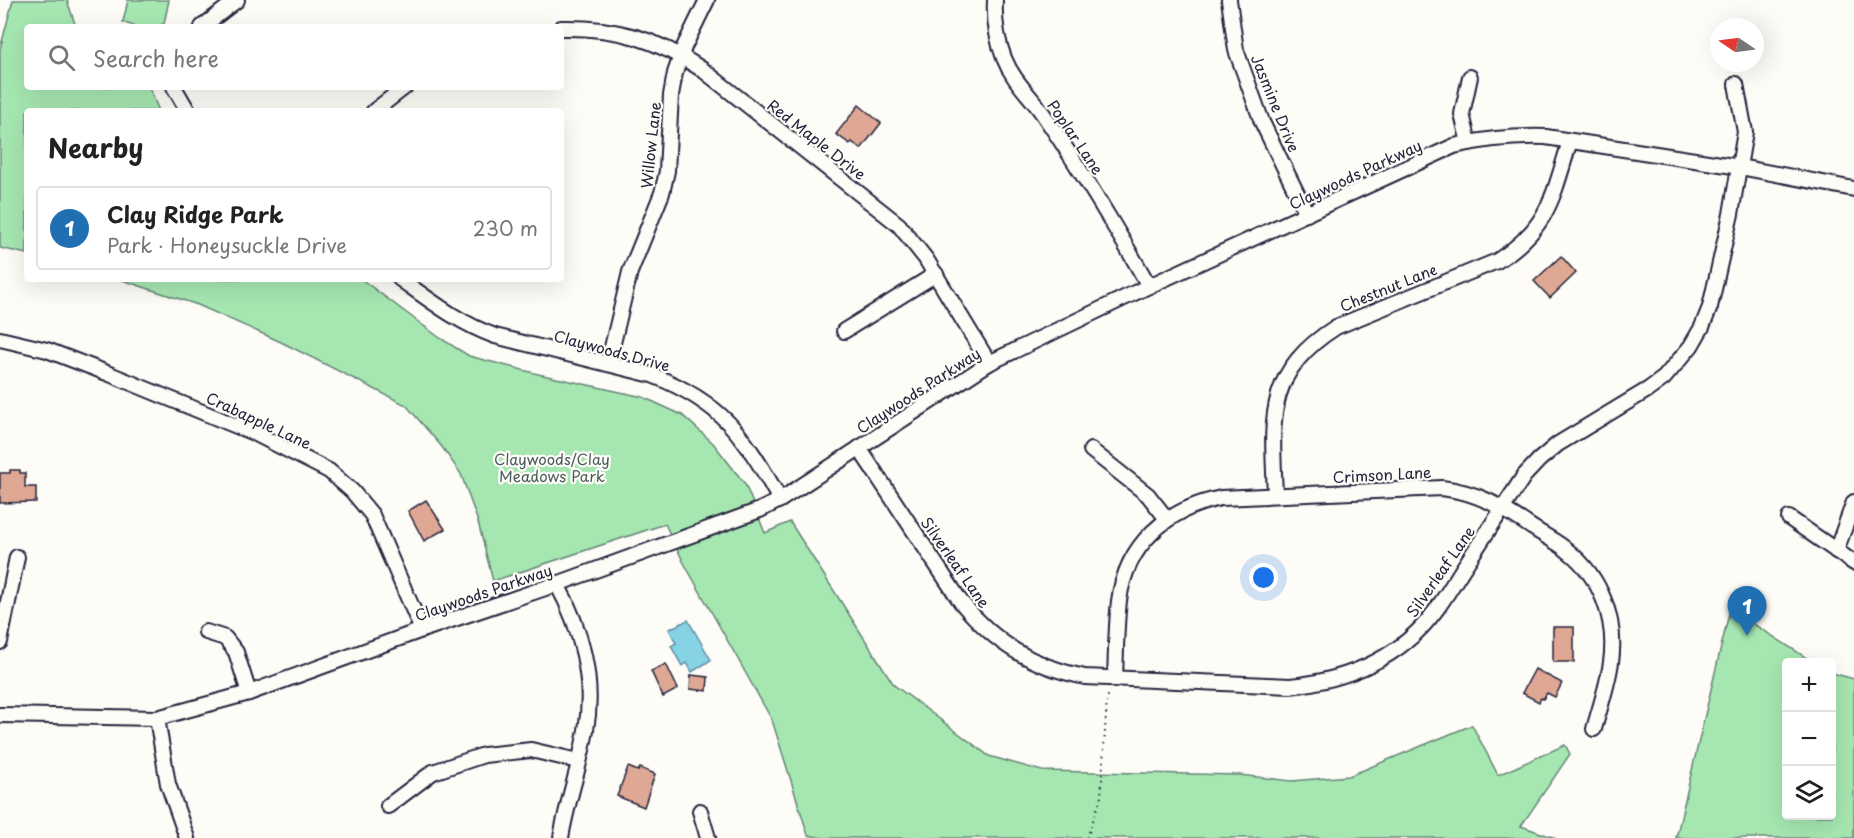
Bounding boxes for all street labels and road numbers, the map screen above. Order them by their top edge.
street label: Jasmine Drive [1246,51,1306,155]
street label: Red Maple Drive [763,93,871,185]
street label: Poplar Lane [1042,95,1110,179]
street label: Willow Lane [634,101,666,189]
street label: Claywoods Parkway [1285,133,1425,215]
street label: Chestnut Lane [1336,257,1440,317]
street label: Claywoods Drive [551,323,673,377]
street label: Claywoods Parkway [851,341,985,439]
street label: Crabapple Lane [203,386,315,454]
street label: Crimson Lane [1332,460,1432,488]
street label: Silverleaf Lane [916,512,996,612]
street label: Silverleaf Lane [1400,521,1480,621]
street label: Claywoods Parkway [411,558,555,626]

